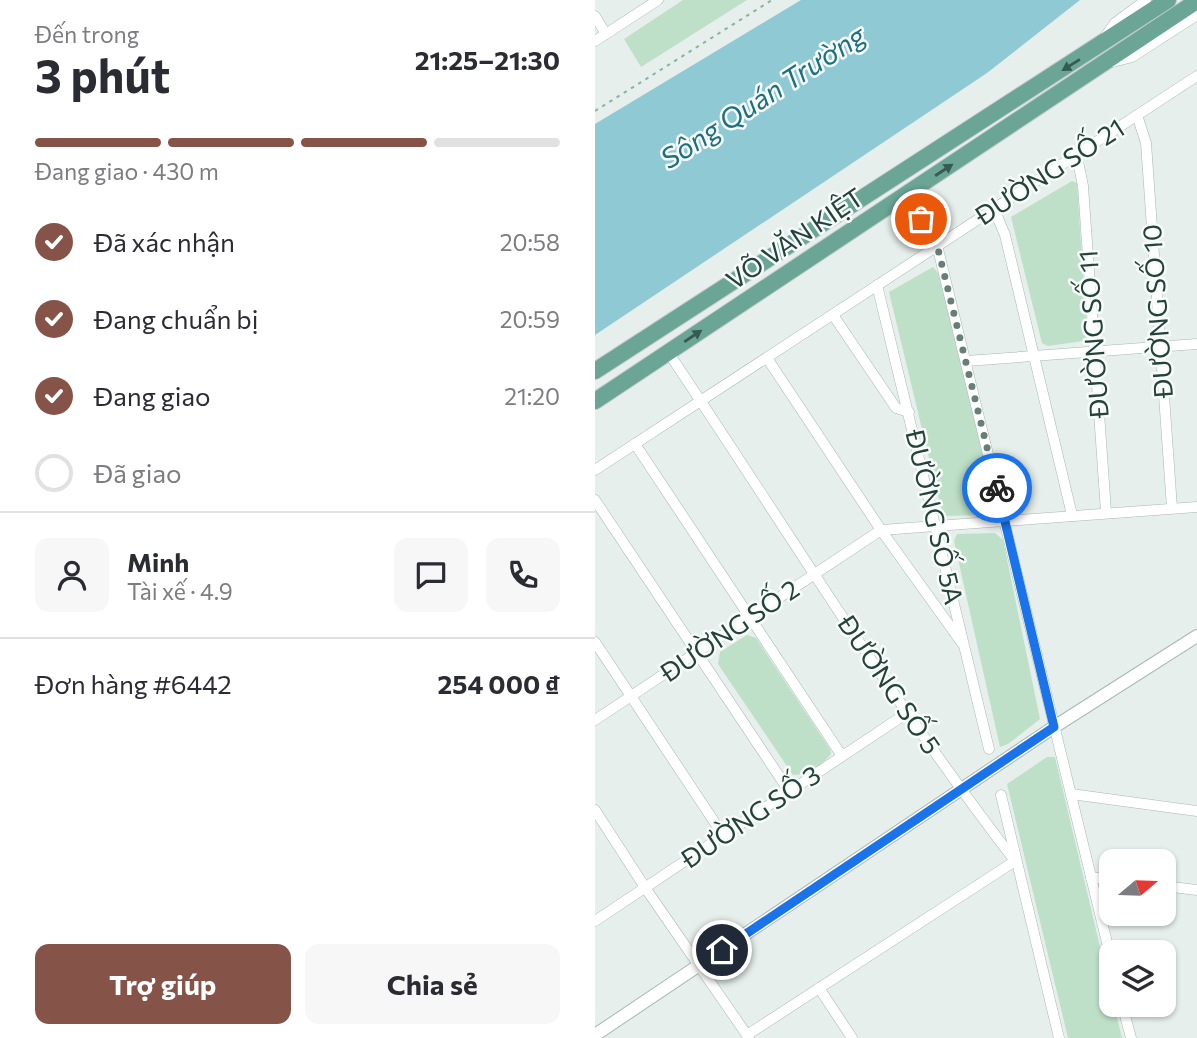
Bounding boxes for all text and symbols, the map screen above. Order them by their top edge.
water label: Sông Quán Trường [654,16,873,175]
text: Đến trong [35,20,139,48]
text: 21:25–21:30 [415,44,560,75]
text: 3 phút [35,46,170,102]
one-way arrow [1061,58,1080,71]
street label: ĐƯỜNG SỐ 21 [966,109,1130,231]
text: Đang giao · 430 m [35,157,219,185]
one-way arrow [934,164,953,177]
street label: VÕ VĂN KIỆT [720,181,869,295]
pin [891,189,951,249]
icon: bag [902,200,940,238]
icon: check [35,223,73,261]
street label: ĐƯỜNG SỐ 10 [1132,223,1178,400]
text: Đã xác nhận [94,226,235,257]
text: 20:58 [500,228,560,256]
street label: ĐƯỜNG SỐ 11 [1068,249,1114,420]
icon: check [35,300,73,338]
text: Đang chuẩn bị [94,303,258,334]
text: 20:59 [500,305,560,333]
one-way arrow [683,330,702,343]
icon: check [35,377,73,415]
text: Đang giao [94,380,211,411]
text: 21:20 [504,382,560,410]
street label: ĐƯỜNG SỐ 5A [900,425,974,607]
courier [962,453,1032,523]
text: Đã giao [94,457,182,488]
icon: bike [978,469,1016,507]
button: person [35,538,109,612]
button: chat [394,538,468,612]
button: phone [486,538,560,612]
text: Minh [127,546,189,577]
street label: ĐƯỜNG SỐ 2 [651,570,804,688]
text: Tài xế · 4.9 [127,577,233,605]
street label: ĐƯỜNG SỐ 5 [832,606,951,760]
text: Đơn hàng #6442 [35,668,232,699]
text: 254 000 ₫ [437,668,560,699]
street label: ĐƯỜNG SỐ 3 [672,755,825,874]
north arrow [1099,849,1176,926]
map controls [1099,849,1176,1017]
pin [692,920,752,980]
icon: home [703,931,741,969]
button: layers [1099,940,1176,1017]
button: Trợ giúp [35,944,291,1024]
button: Chia sẻ [305,944,560,1024]

